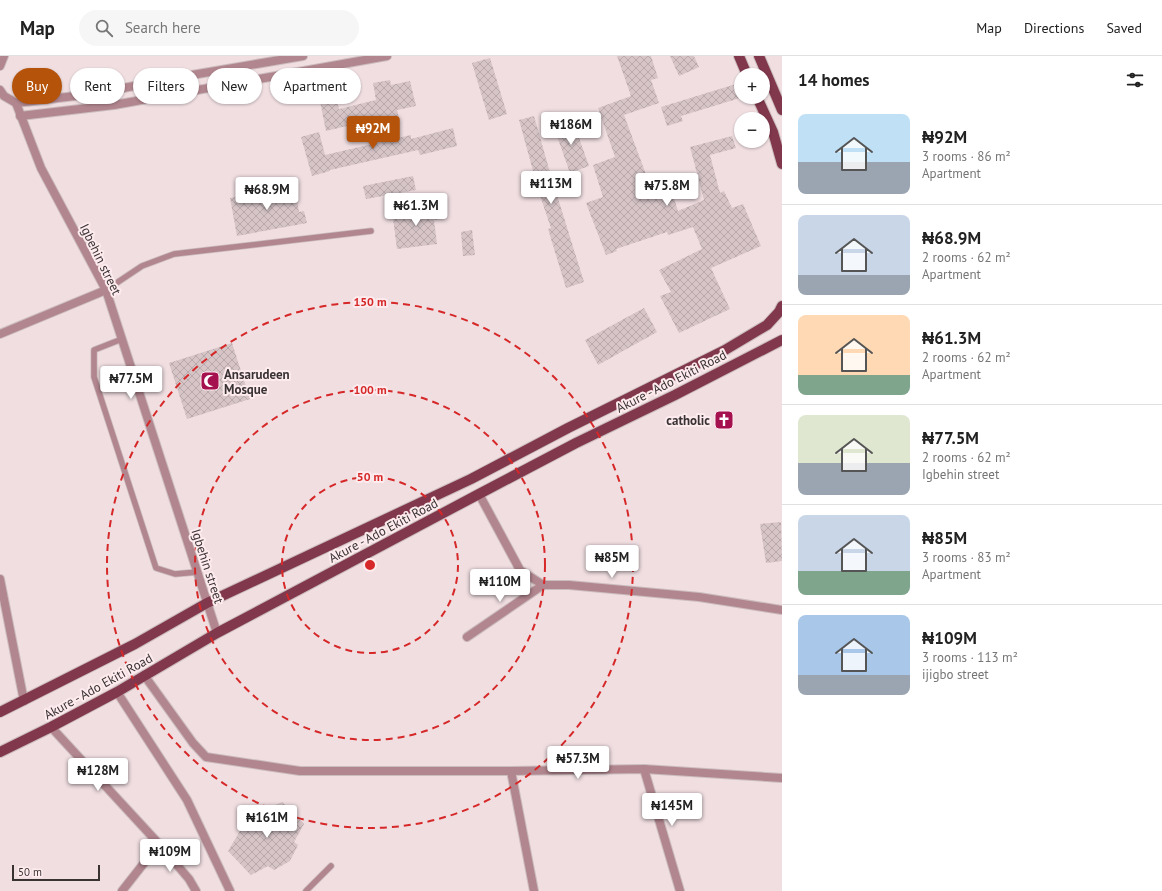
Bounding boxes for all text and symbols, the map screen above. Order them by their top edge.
search box [79,10,359,46]
text: Map [20,16,55,40]
icon: search [93,17,115,39]
text: Search here [125,18,201,37]
text: Map [976,19,1002,37]
text: Directions [1024,19,1084,37]
text: Saved [1106,19,1142,37]
chip: Buy [12,68,62,104]
chip: Rent [70,68,125,104]
chip: Filters [133,68,199,104]
chip: New [207,68,262,104]
chip: Apartment [270,68,361,104]
map controls [734,68,770,148]
button: + [734,68,770,104]
text: 14 homes [798,69,869,91]
icon: filters [1124,69,1146,91]
pin: ₦186M [543,112,599,146]
button: − [734,112,770,148]
pin: ₦92M [349,116,397,150]
text: ₦186M [550,116,592,133]
text: ₦92M [356,120,390,137]
text: ₦92M [922,126,967,148]
icon: home [830,130,878,178]
text: 3 rooms · 86 m² [922,148,1011,165]
text: Apartment [922,165,981,182]
pin: ₦113M [523,171,579,205]
pin: ₦75.8M [634,173,700,207]
text: ₦113M [530,175,572,192]
pin: ₦68.9M [234,177,300,211]
text: ₦75.8M [644,177,690,194]
text: ₦68.9M [244,181,290,198]
pin: ₦61.3M [383,193,449,227]
text: ₦61.3M [393,197,439,214]
street label: Igbehin street [76,221,125,298]
text: ₦68.9M [922,227,981,249]
icon: home [830,231,878,279]
text: 2 rooms · 62 m² [922,249,1011,266]
text: Apartment [922,266,981,283]
text: 150 m [353,294,387,309]
text: ₦61.3M [922,327,981,349]
icon: home [830,331,878,379]
street label: Akure - Ado Ekiti Road [613,346,729,417]
text: 2 rooms · 62 m² [922,349,1011,366]
pin: ₦77.5M [98,366,164,400]
place label: Ansarudeen Mosque [224,366,290,398]
text: Apartment [922,366,981,383]
text: ₦77.5M [109,370,153,387]
mosque icon: Ansarudeen Mosque [199,370,221,392]
text: 100 m [353,382,387,397]
church icon: catholic [713,409,735,431]
place label: catholic [666,412,710,429]
text: ₦77.5M [922,427,979,449]
icon: home [830,431,878,479]
text: 2 rooms · 62 m² [922,449,1011,466]
text: Igbehin street [922,466,999,483]
text: 50 m [357,469,383,484]
street label: Akure - Ado Ekiti Road [326,494,441,566]
street label: Igbehin street [187,527,228,606]
text: ₦85M [922,527,967,549]
icon: home [830,531,878,579]
pin: ₦85M [588,545,636,579]
text: ₦85M [595,549,629,566]
text: 3 rooms · 83 m² [922,549,1011,566]
centre of rings [363,558,377,572]
text: Apartment [922,566,981,583]
pin: ₦110M [472,569,528,603]
text: ₦110M [479,573,521,590]
text: ₦109M [922,627,977,649]
icon: home [830,631,878,679]
text: 3 rooms · 113 m² [922,649,1018,666]
street label: Akure - Ado Ekiti Road [41,650,156,723]
text: ijigbo street [922,666,989,683]
pin: ₦57.3M [545,746,611,780]
text: ₦57.3M [556,750,600,767]
pin: ₦128M [70,758,126,792]
text: ₦128M [77,762,119,779]
pin: ₦145M [644,793,700,827]
text: ₦145M [651,797,693,814]
pin: ₦161M [239,805,295,839]
text: ₦161M [246,809,288,826]
pin: ₦109M [142,839,198,873]
text: ₦109M [149,843,191,860]
scale bar [12,863,100,882]
text: 50 m [18,865,42,879]

